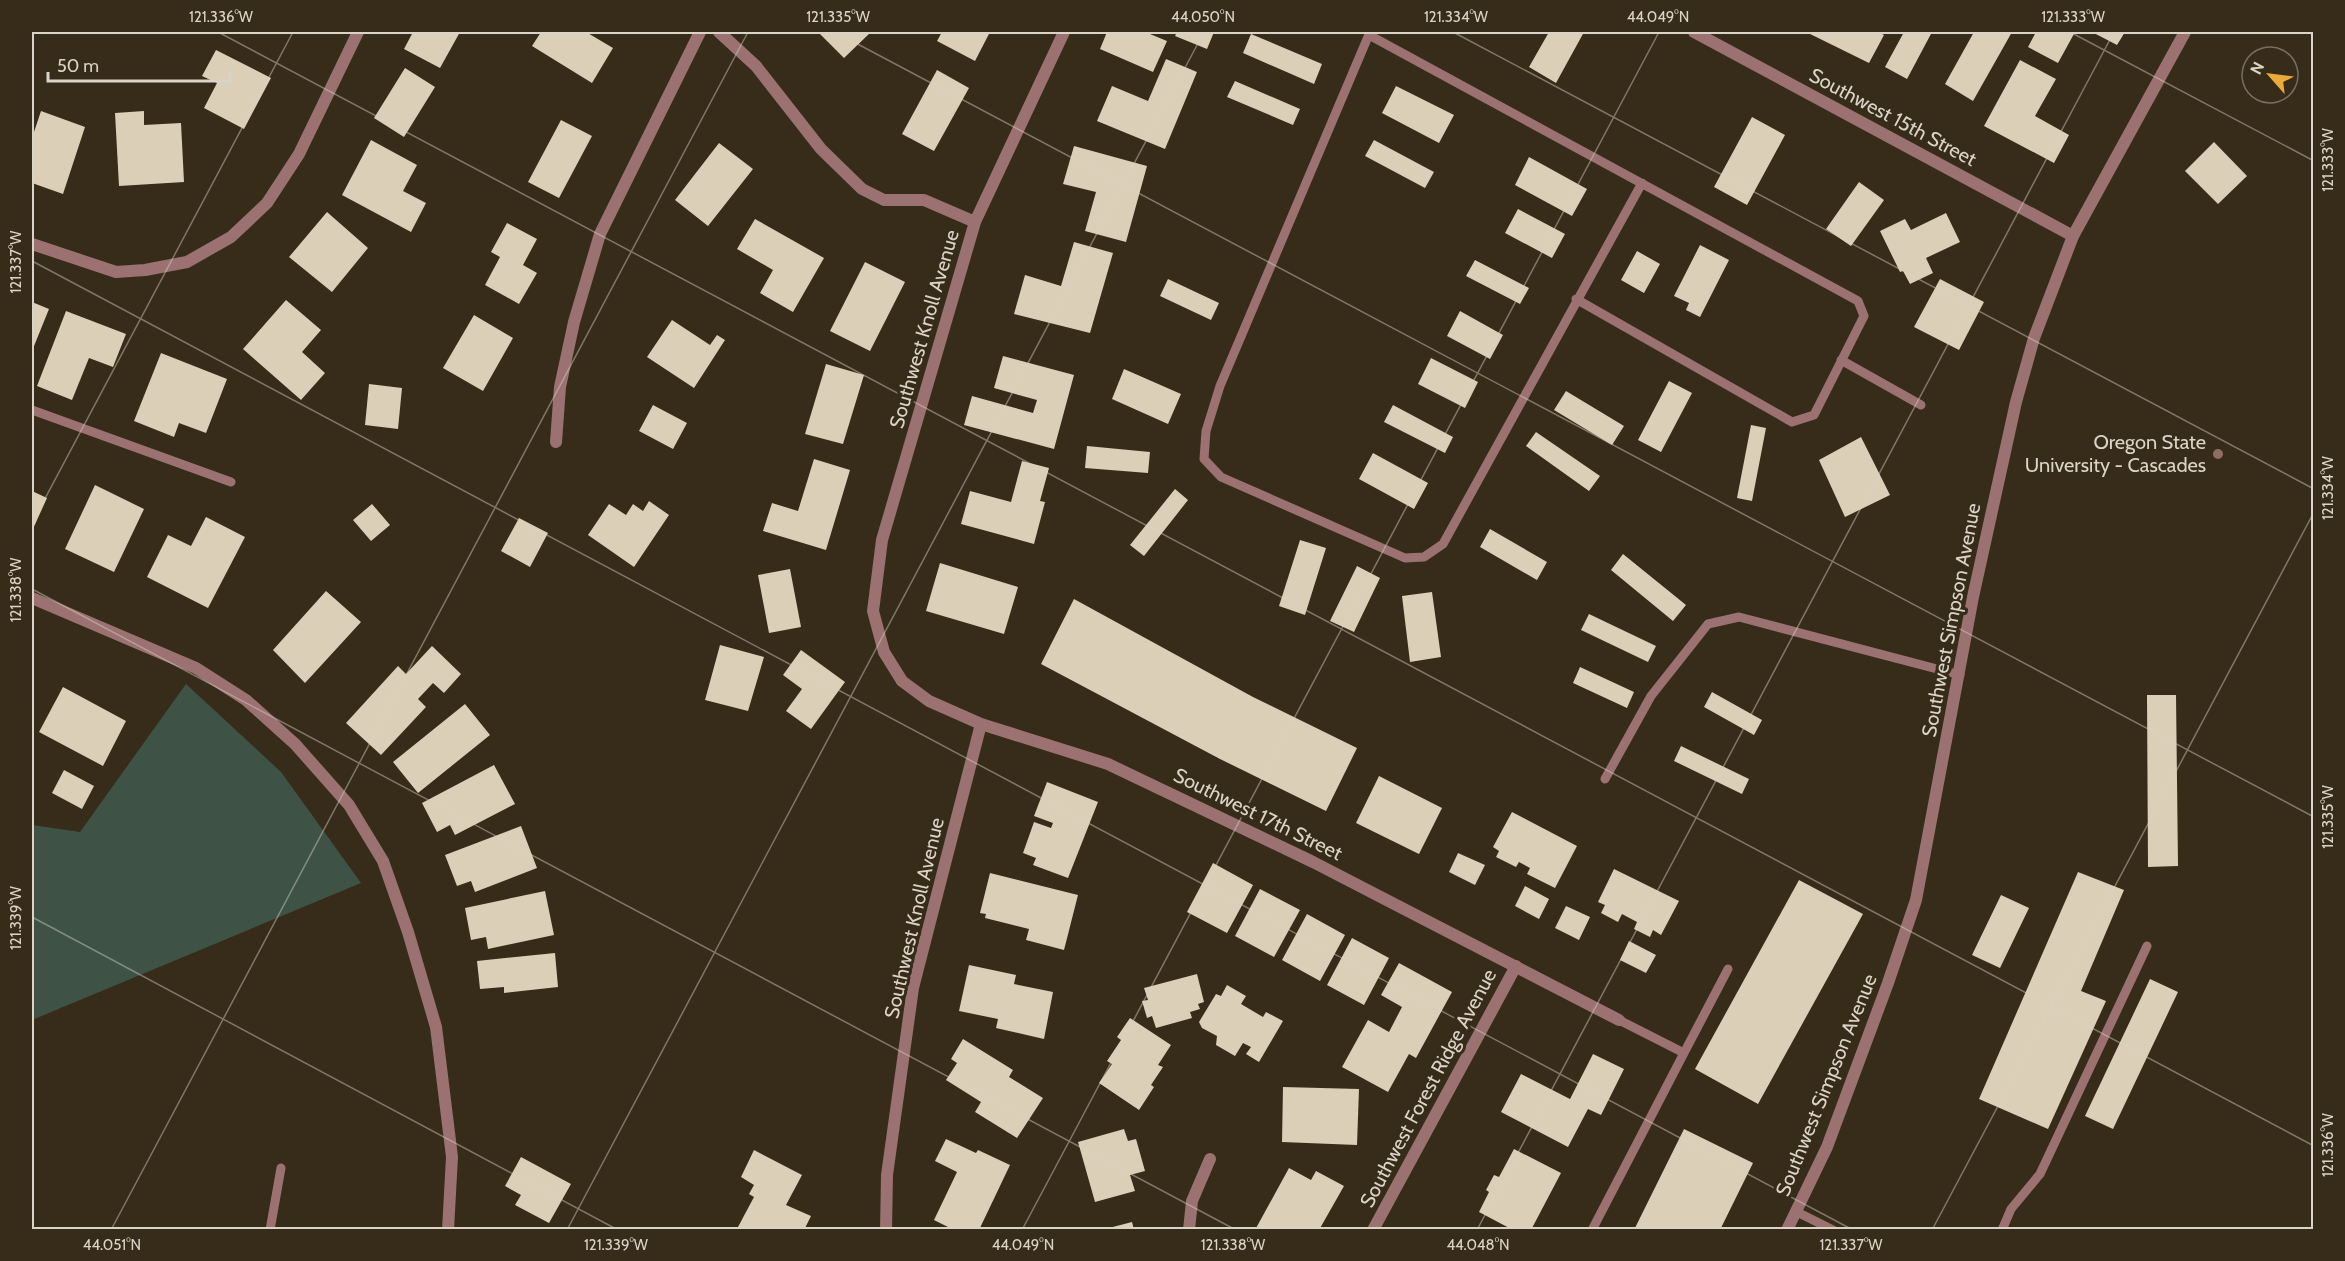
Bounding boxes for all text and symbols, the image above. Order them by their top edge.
text: 121.336°W [189,8,254,26]
text: 121.335°W [806,8,871,26]
text: 44.050°N [1171,8,1235,26]
text: 121.334°W [1424,8,1489,26]
text: 44.049°N [1627,8,1689,26]
text: 121.333°W [2041,8,2106,26]
scale bar [48,45,230,83]
north arrow [2240,45,2300,105]
text: 50 m [57,55,99,77]
text: N [2246,59,2268,78]
street label: Southwest 15th Street [1805,63,1981,171]
text: 121.333°W [2319,127,2337,192]
street label: Southwest Knoll Avenue [884,227,964,431]
text: 121.337°W [7,230,25,294]
place label: Oregon State University - Cascades [2025,430,2206,477]
marker: Oregon State University - Cascades [2211,447,2225,461]
text: 121.334°W [2319,455,2337,520]
street label: Southwest Simpson Avenue [1917,501,1985,739]
text: 121.338°W [7,557,25,622]
street label: Southwest 17th Street [1170,763,1347,865]
text: 121.335°W [2319,784,2337,849]
street label: Southwest Knoll Avenue [879,815,949,1021]
text: 121.339°W [7,885,25,950]
street label: Southwest Forest Ridge Avenue [1355,965,1501,1211]
street label: Southwest Simpson Avenue [1770,970,1882,1200]
text: 121.336°W [2319,1112,2337,1177]
text: 44.051°N [83,1236,141,1254]
text: 121.339°W [584,1236,649,1254]
text: 44.049°N [992,1236,1054,1254]
text: 121.338°W [1201,1236,1266,1254]
text: 44.048°N [1446,1236,1510,1254]
text: 121.337°W [1819,1236,1883,1254]

